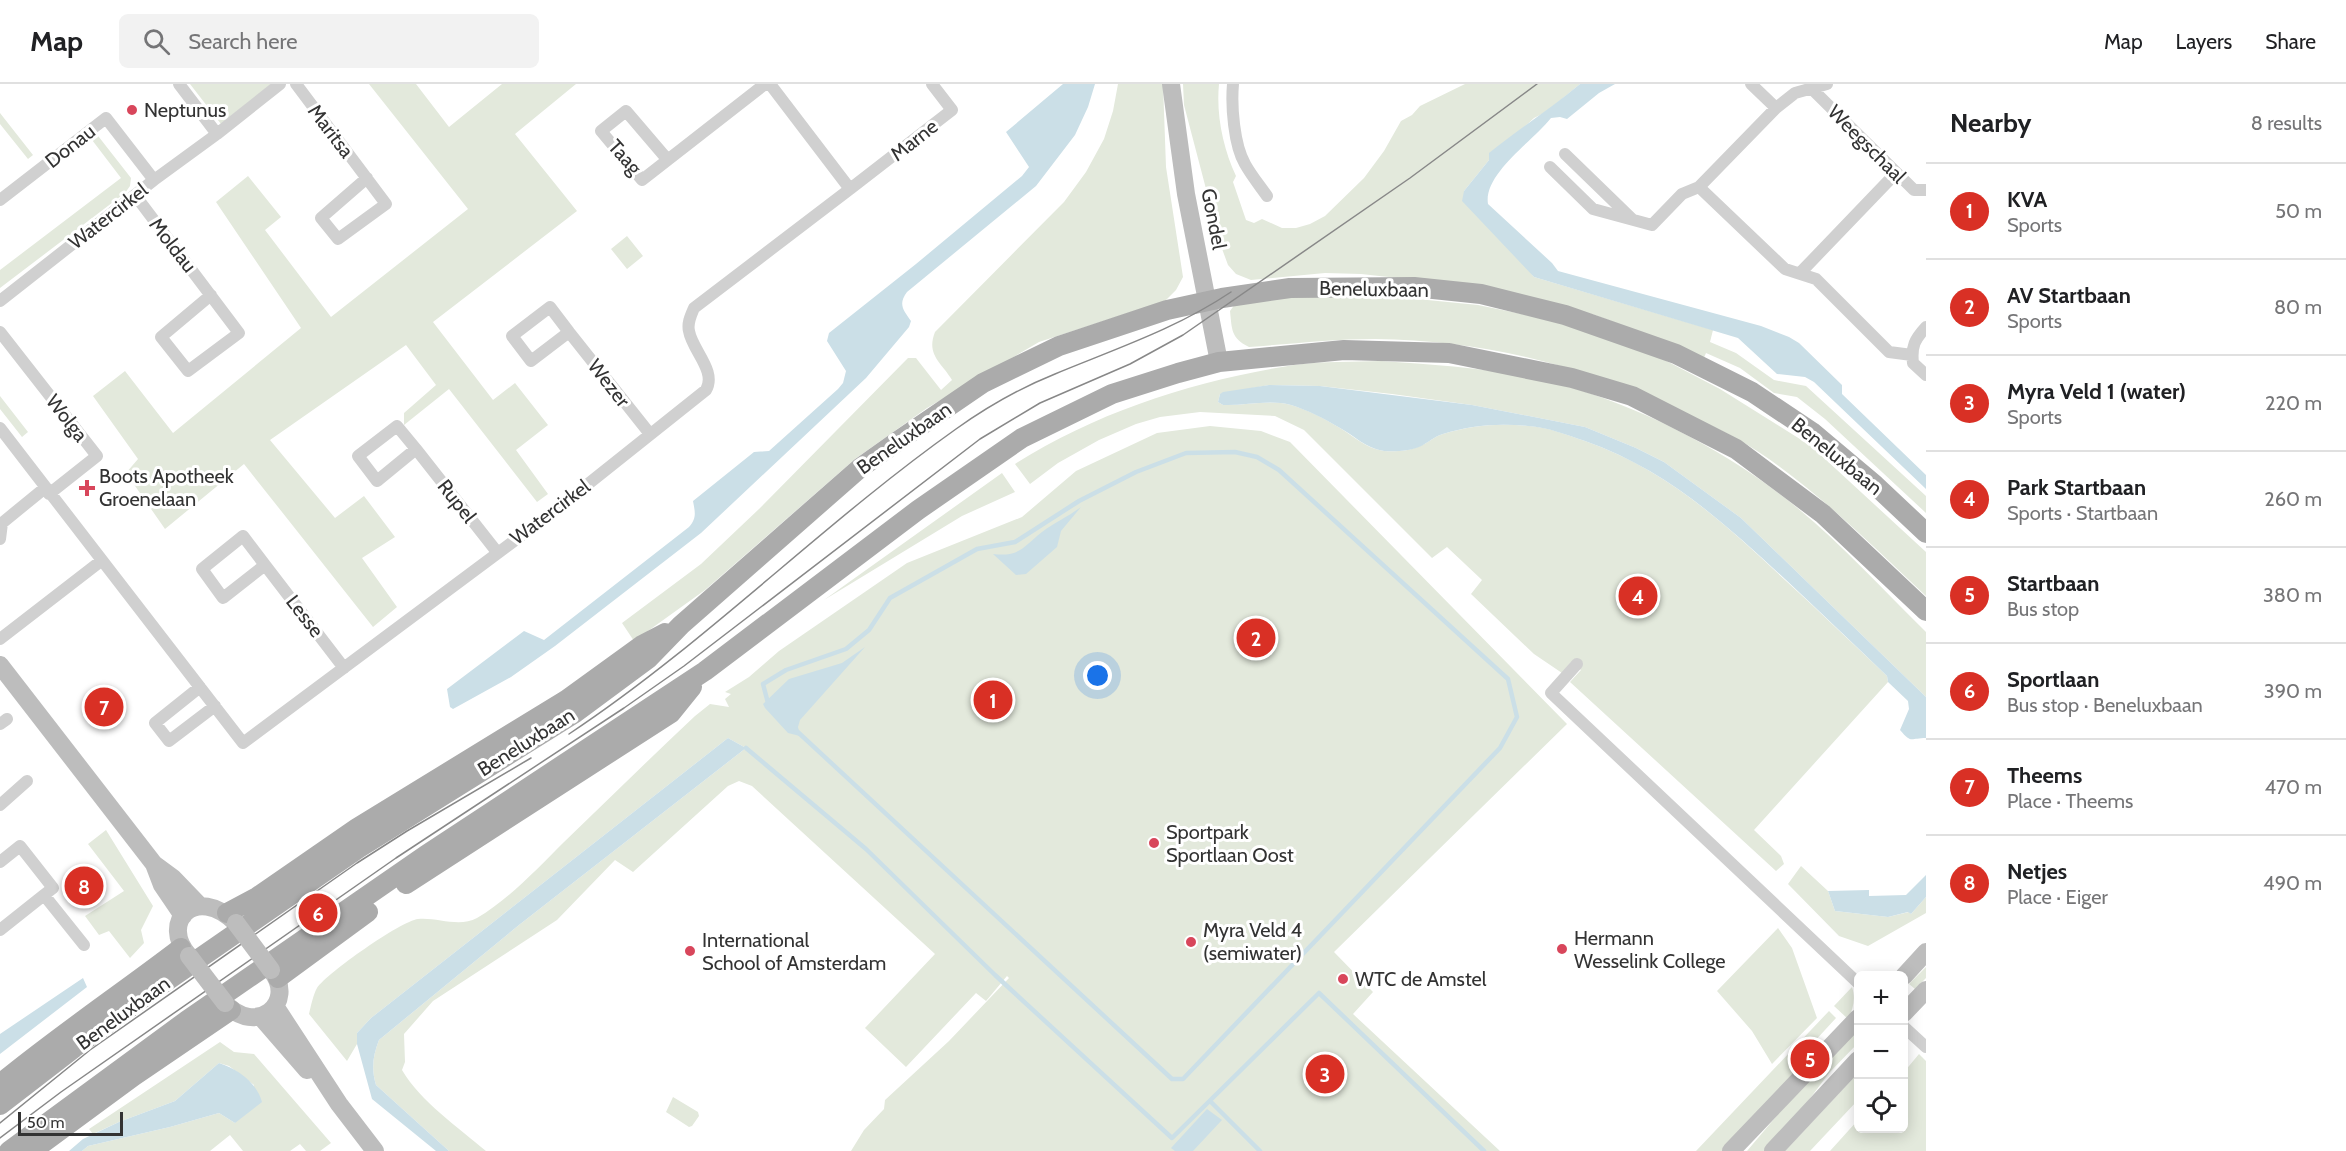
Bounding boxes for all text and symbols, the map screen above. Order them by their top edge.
search box [119,14,539,68]
text: Map [30,24,83,58]
icon: search [140,25,173,58]
text: Search here [188,28,297,55]
text: Map [2104,29,2143,54]
text: Layers [2176,29,2232,54]
text: Share [2265,29,2316,54]
place label: Neptunus [144,98,226,122]
street label: Maritsa [303,99,359,163]
street label: Weegschaal [1823,100,1911,188]
marker: Neptunus [125,103,139,117]
text: Nearby [1950,107,2031,139]
text: 8 results [2251,111,2322,135]
street label: Marne [886,114,942,166]
street label: Donau [40,119,100,173]
street label: Taag [603,135,648,180]
street label: Watercirkel [64,178,152,254]
street label: Gondel [1196,186,1232,252]
text: KVA [2007,186,2047,213]
text: 1 [1966,199,1973,223]
text: 50 m [2275,199,2322,223]
street label: Moldau [144,213,202,277]
text: Sports [2007,213,2062,237]
street label: Beneluxbaan [1319,276,1429,302]
text: AV Startbaan [2007,282,2131,309]
text: 2 [1964,295,1975,319]
text: 80 m [2274,295,2322,319]
text: Sports [2007,309,2062,333]
street label: Wezer [583,354,636,412]
text: Myra Veld 1 (water) [2007,378,2186,405]
street label: Wolga [41,390,93,447]
text: 3 [1964,391,1975,415]
text: 220 m [2265,391,2322,415]
street label: Beneluxbaan [852,397,956,479]
text: Sports [2007,405,2062,429]
street label: Beneluxbaan [1787,412,1887,500]
place label: Boots Apotheek Groenelaan [99,464,234,511]
street label: Watercirkel [505,474,595,550]
text: Park Startbaan [2007,474,2146,501]
street label: Rupel [433,475,482,528]
marker: Boots Apotheek Groenelaan [80,481,94,495]
text: 4 [1963,487,1976,511]
text: 260 m [2264,487,2322,511]
text: Sports · Startbaan [2007,501,2158,525]
text: Startbaan [2007,570,2099,597]
pin: 4 [1618,574,1658,618]
text: 5 [1964,583,1975,607]
text: 380 m [2263,583,2322,607]
street label: Lesse [281,590,329,642]
text: Bus stop [2007,597,2079,621]
pin: 2 [1236,616,1276,660]
your location [1083,661,1112,690]
text: Sportlaan [2007,666,2099,693]
pin: 1 [974,678,1012,722]
text: 6 [1964,679,1975,703]
text: 390 m [2264,679,2322,703]
pin: 7 [84,684,124,730]
text: Bus stop · Beneluxbaan [2007,693,2203,717]
street label: Beneluxbaan [473,703,579,781]
text: Theems [2007,762,2082,789]
text: 7 [1964,775,1975,799]
text: 470 m [2265,775,2322,799]
text: Place · Theems [2007,789,2133,813]
place label: Sportpark Sportlaan Oost [1166,820,1294,867]
marker: Sportpark Sportlaan Oost [1147,836,1161,850]
text: Netjes [2007,858,2067,885]
pin: 8 [64,864,104,908]
text: 8 [1963,871,1976,895]
text: 490 m [2263,871,2322,895]
text: Place · Eiger [2007,885,2108,909]
pin: 6 [298,890,338,936]
place label: Myra Veld 4 (semiwater) [1203,918,1303,965]
place label: Hermann Wesselink College [1574,926,1726,973]
place label: International School of Amsterdam [702,928,886,975]
marker: Myra Veld 4 (semiwater) [1184,935,1198,949]
marker: Hermann Wesselink College [1555,942,1569,956]
marker: International School of Amsterdam [683,944,697,958]
place label: WTC de Amstel [1355,967,1487,991]
street label: Beneluxbaan [72,971,174,1055]
map controls [1854,971,1908,1133]
button: + [1854,971,1908,1025]
marker: WTC de Amstel [1336,972,1350,986]
button: − [1854,1025,1908,1079]
pin: 5 [1790,1036,1830,1082]
pin: 3 [1306,1052,1344,1096]
button: locate [1854,1079,1908,1133]
scale bar [18,1109,123,1136]
text: 50 m [27,1113,64,1132]

